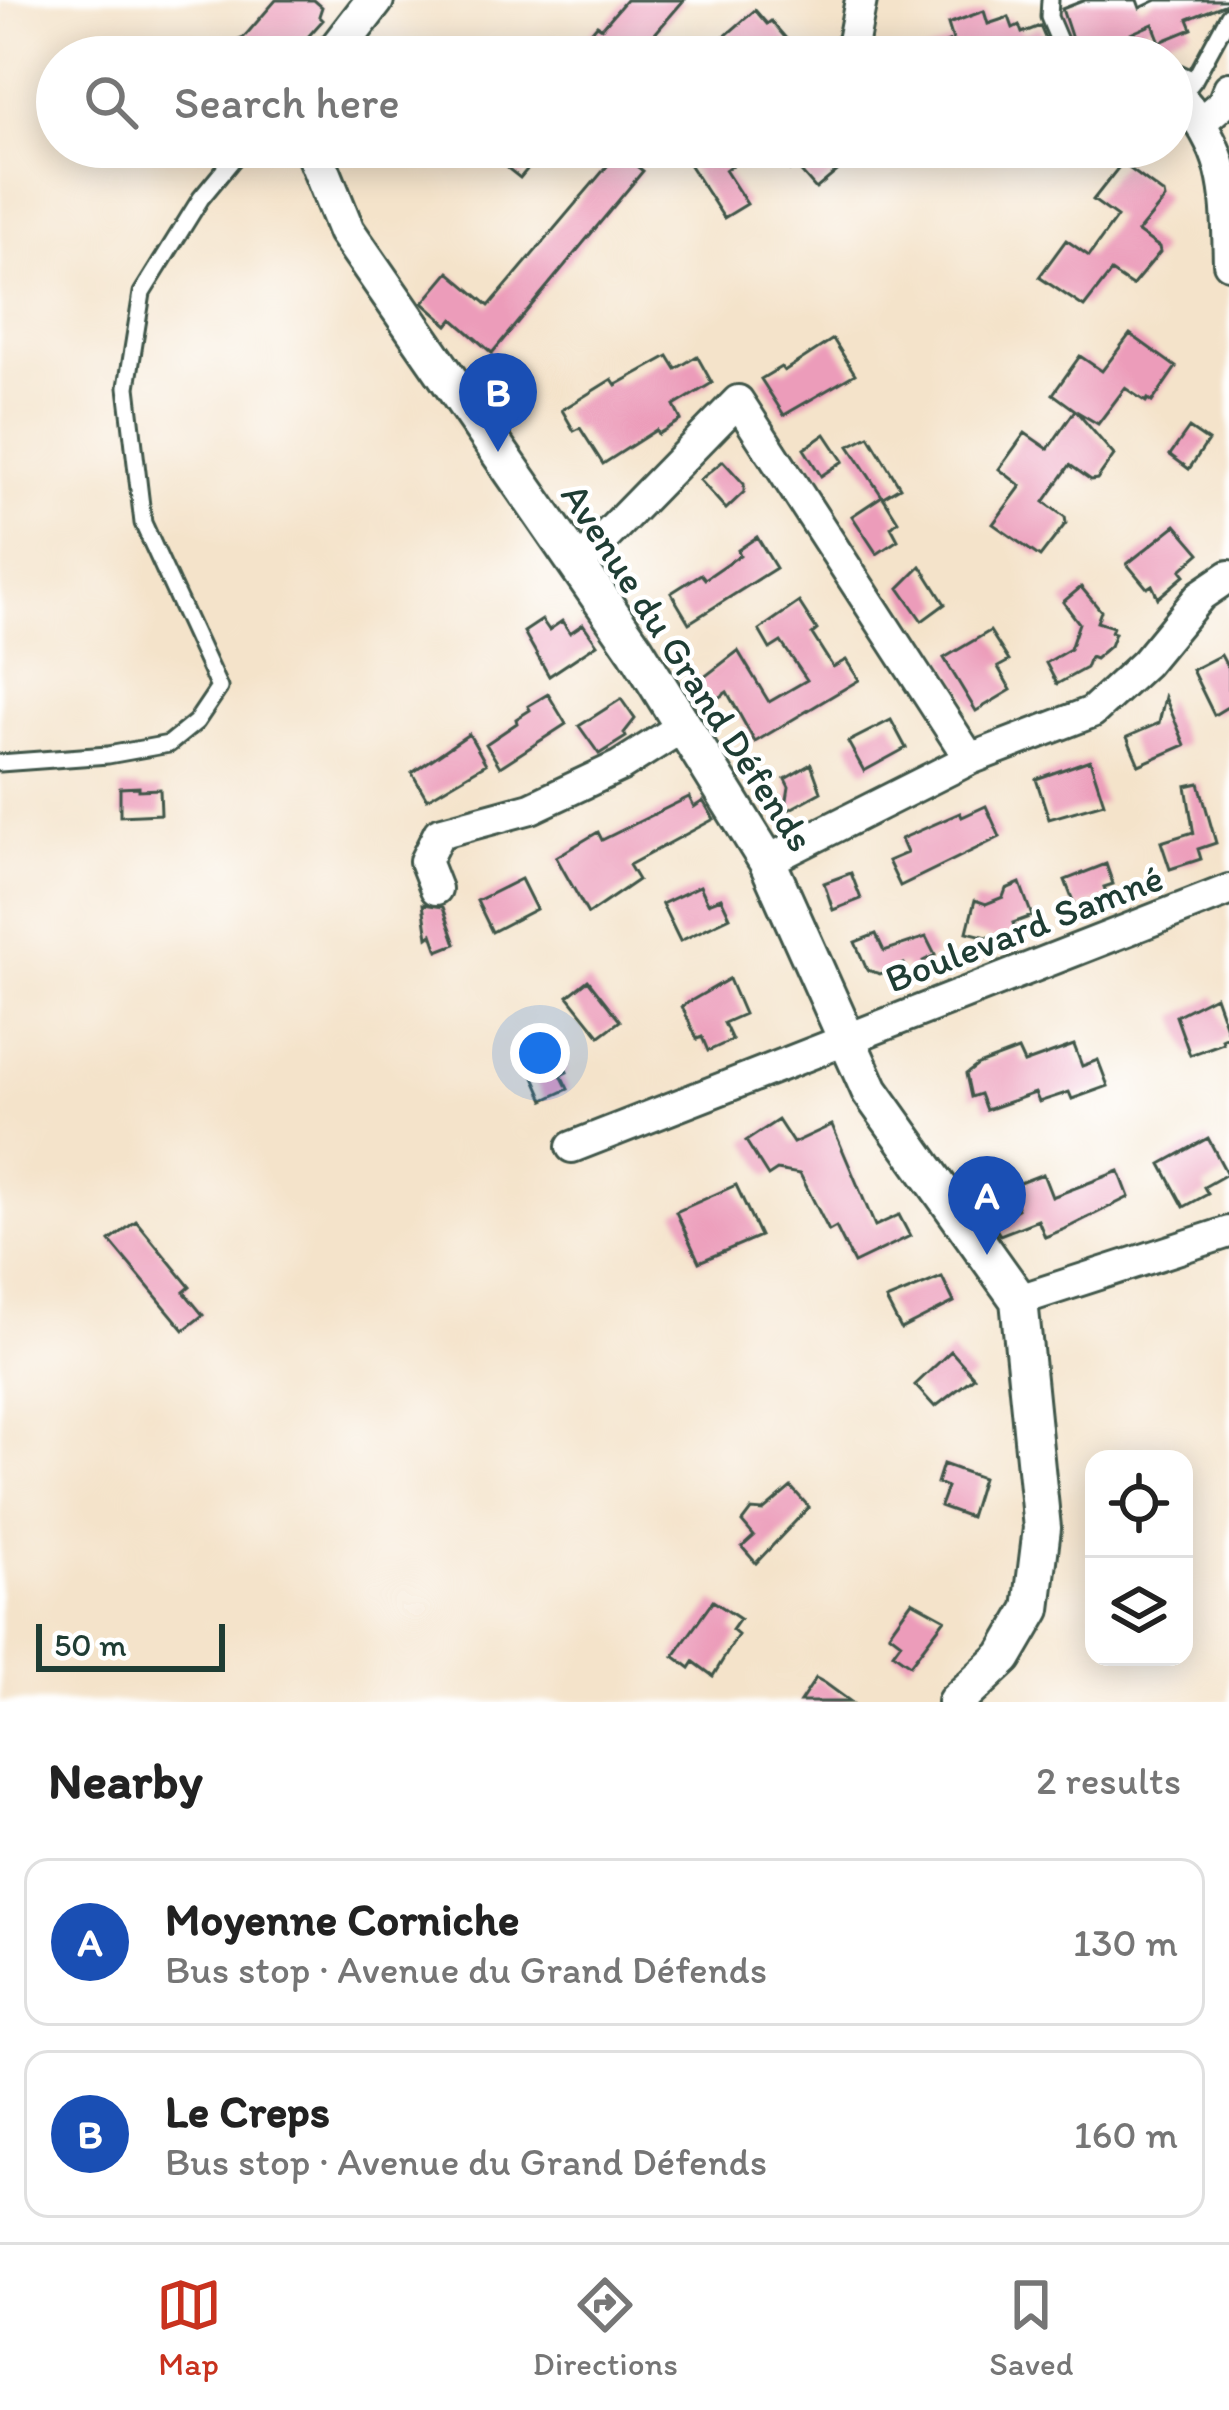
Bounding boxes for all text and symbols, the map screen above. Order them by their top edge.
search box [36,36,1193,168]
icon: search [78,69,144,135]
text: Search here [174,75,400,129]
pin: B [459,353,537,452]
street label: Avenue du Grand Défends [551,474,825,860]
street label: Boulevard Samné [878,853,1170,1003]
your location [510,1023,570,1083]
pin: A [948,1156,1026,1255]
map controls [1085,1450,1193,1666]
button: locate [1085,1450,1193,1558]
button: layers [1085,1558,1193,1666]
scale bar [36,1618,225,1671]
text: 50 m [54,1625,127,1664]
text: Nearby [48,1750,203,1811]
text: 2 results [1036,1757,1181,1804]
text: Moyenne Corniche [165,1892,520,1946]
text: A [78,1919,102,1966]
text: 130 m [1073,1919,1178,1966]
text: Bus stop · Avenue du Grand Défends [165,1946,767,1993]
text: Le Creps [165,2084,330,2138]
text: B [77,2111,103,2158]
text: 160 m [1074,2111,1178,2158]
text: Bus stop · Avenue du Grand Défends [165,2138,767,2185]
tab: Map [156,2272,222,2383]
tab: Directions [533,2272,678,2383]
tab: Saved [989,2272,1073,2383]

